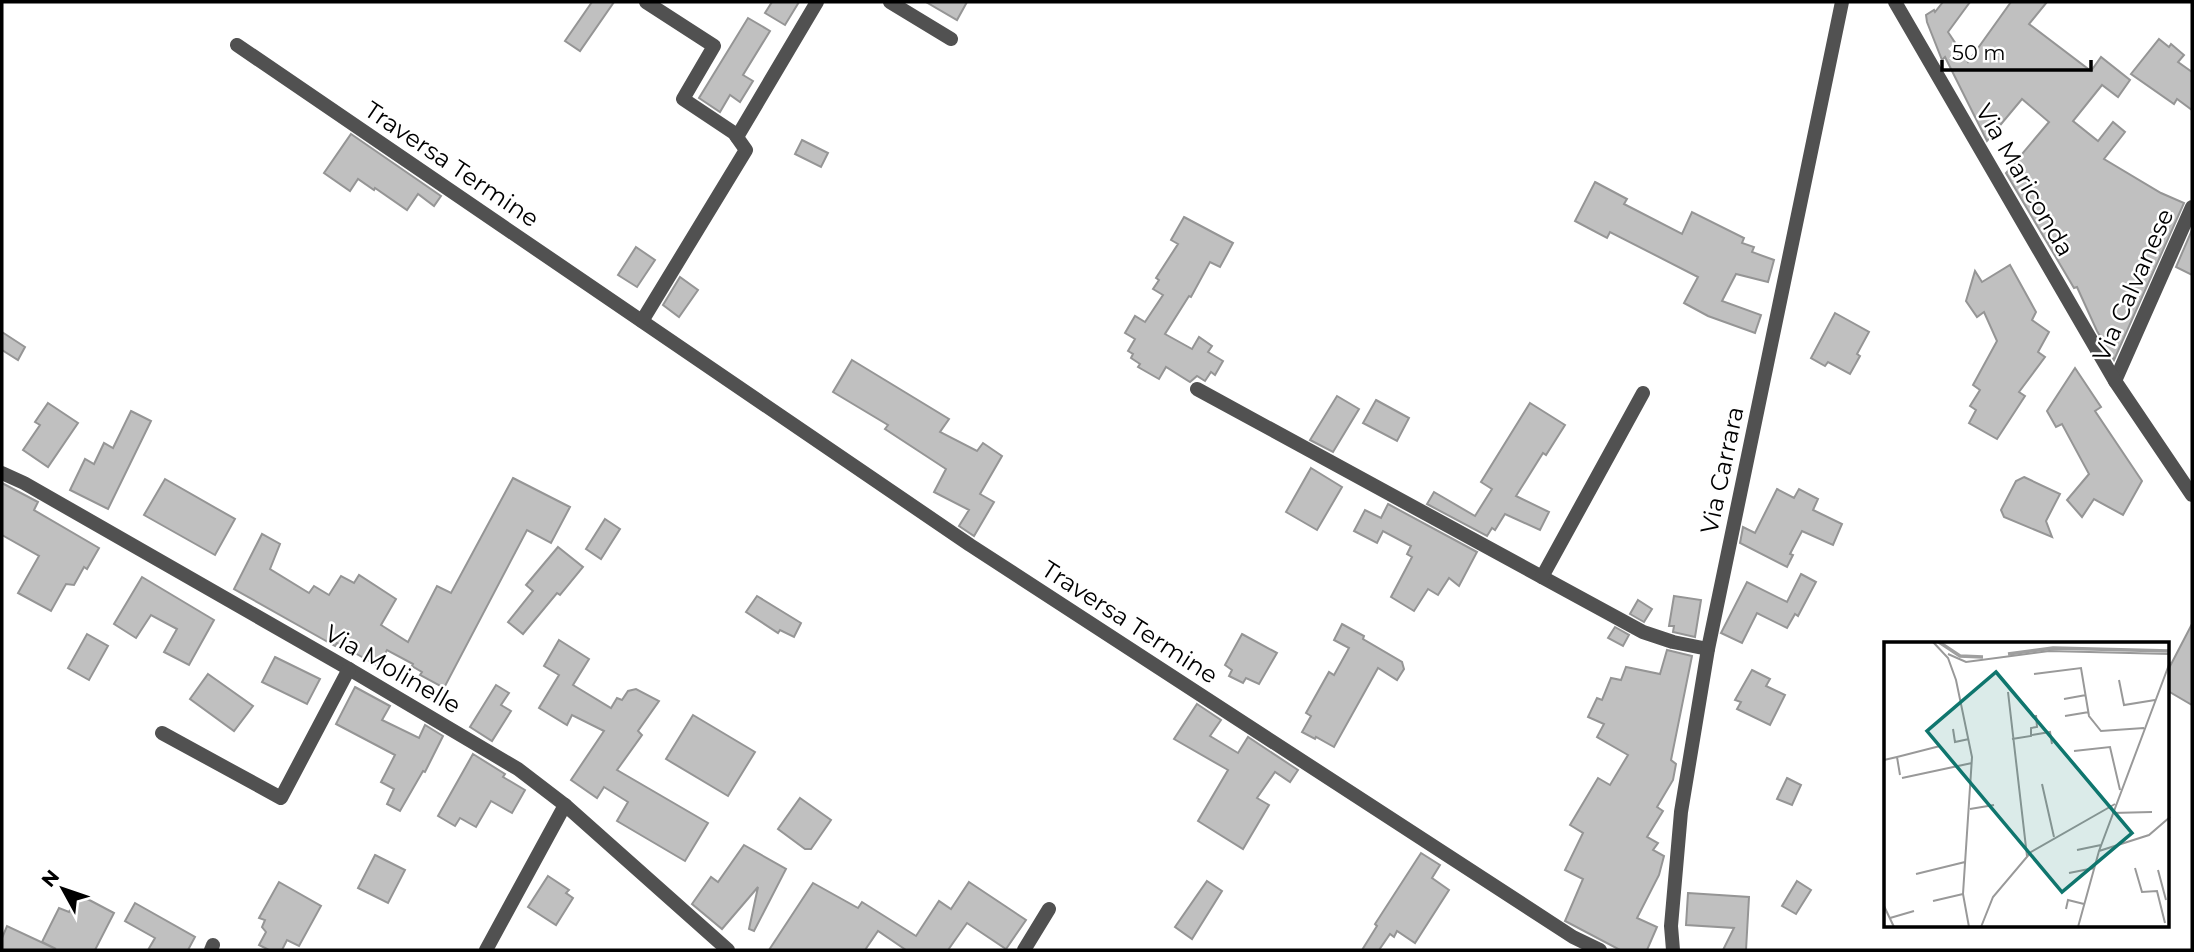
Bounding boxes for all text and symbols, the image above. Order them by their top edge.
scale bar [1942,28,2091,72]
text: 50 m [1952,40,2006,65]
street label: Traversa Termine [359,95,545,233]
street label: Via Mariconda [1970,99,2080,261]
street label: Via Calvanese [2086,204,2180,366]
street label: Via Carrara [1694,404,1750,536]
street label: Traversa Termine [1037,554,1223,690]
street label: Via Molinelle [320,618,466,720]
inset map [1884,642,2170,928]
north arrow [28,854,98,924]
text: N [37,865,64,892]

